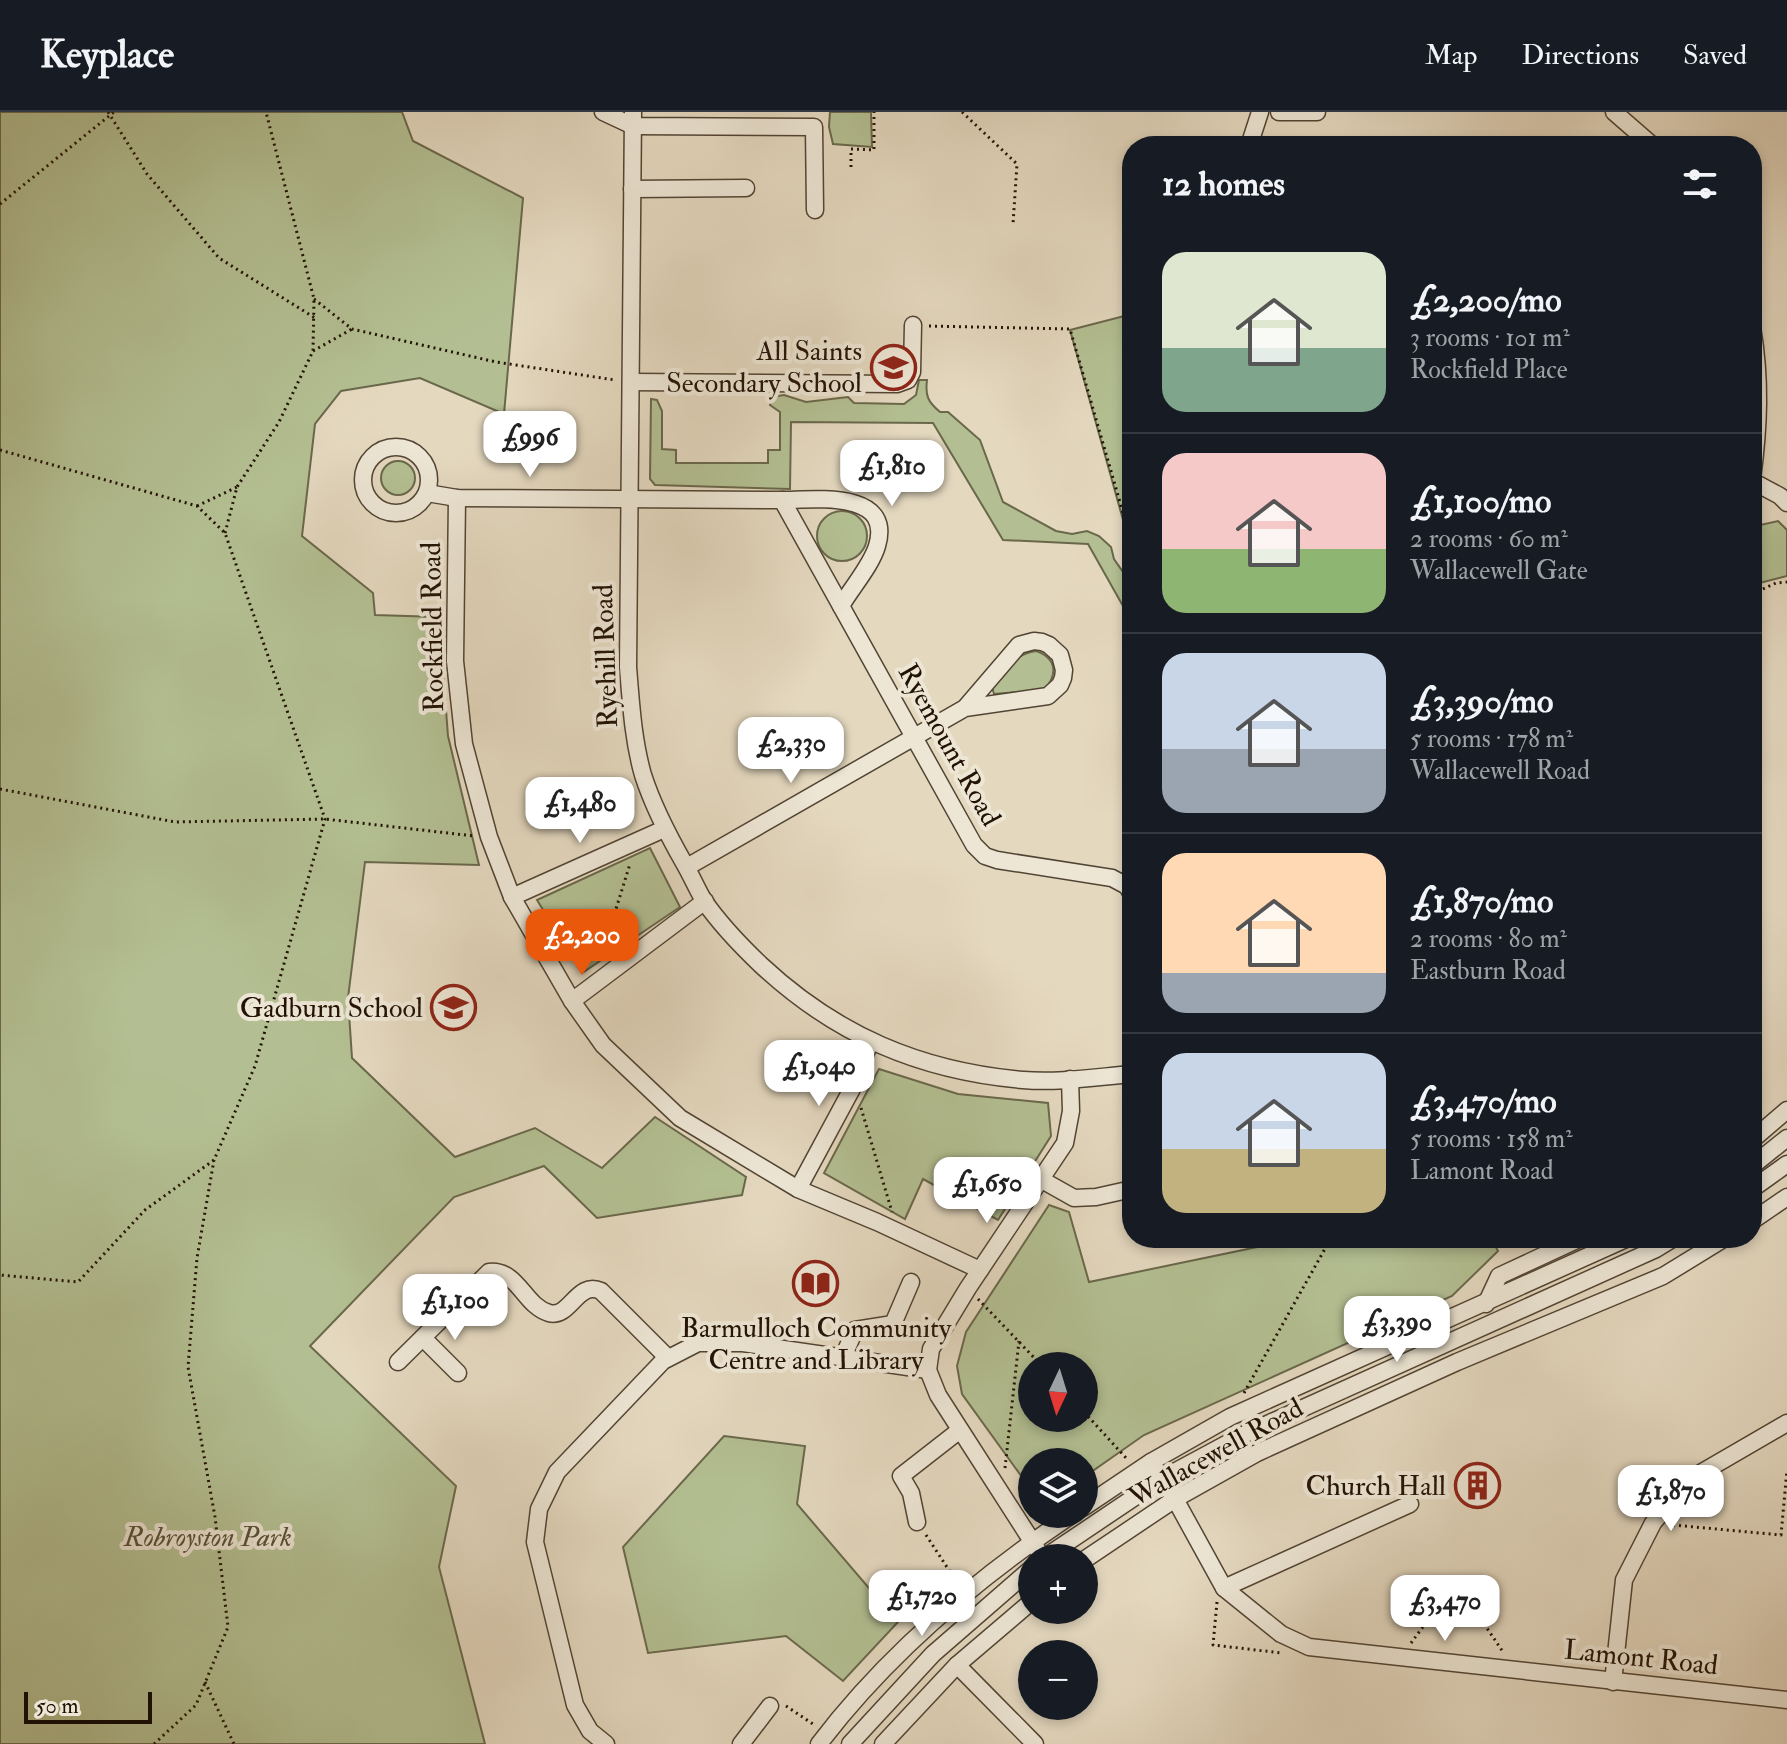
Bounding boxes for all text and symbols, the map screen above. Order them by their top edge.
text: Keyplace [40,31,174,79]
text: Map [1425,38,1478,73]
text: Directions [1522,38,1639,73]
text: Saved [1683,38,1747,73]
icon: filters [1678,162,1722,206]
text: 12 homes [1162,163,1285,206]
text: £2,200/mo [1410,279,1562,322]
icon: home [1226,284,1322,380]
text: 3 rooms · 101 m² [1410,322,1570,354]
place label: All Saints Secondary School [666,334,862,401]
school or university icon: All Saints Secondary School [869,343,917,391]
text: Rockfield Place [1410,354,1568,386]
pin: £996 [483,411,577,479]
text: £996 [501,421,559,453]
pin: £1,810 [827,440,957,508]
text: £1,810 [858,450,926,482]
text: £1,100/mo [1410,480,1551,523]
icon: home [1226,485,1322,581]
text: 2 rooms · 60 m² [1410,523,1568,555]
street label: Rockfield Road [414,541,452,712]
text: Wallacewell Gate [1410,555,1588,587]
street label: Ryehill Road [586,583,626,729]
street label: Ryemount Road [890,658,1008,833]
text: £3,390/mo [1410,680,1553,723]
icon: home [1226,685,1322,781]
pin: £2,330 [726,717,856,785]
text: 5 rooms · 178 m² [1410,723,1573,755]
text: £2,330 [756,727,826,759]
text: Wallacewell Road [1410,755,1590,787]
pin: £1,480 [515,777,645,845]
text: £1,480 [543,787,617,819]
text: £1,870/mo [1410,880,1553,923]
icon: home [1226,885,1322,981]
pin: £2,200 [517,909,647,977]
text: £2,200 [544,919,620,951]
text: 2 rooms · 80 m² [1410,923,1567,955]
text: Eastburn Road [1410,955,1566,987]
school or university icon: Gadburn School [430,984,478,1032]
place label: Gadburn School [240,991,423,1026]
pin: £1,040 [754,1040,884,1108]
text: £1,040 [782,1050,856,1082]
text: £3,470/mo [1410,1080,1557,1123]
icon: home [1226,1085,1322,1181]
text: 5 rooms · 158 m² [1410,1123,1572,1155]
text: Lamont Road [1410,1155,1554,1187]
pin: £1,650 [922,1157,1052,1225]
text: £1,650 [952,1167,1022,1199]
library icon: Barmulloch Community Centre and Library [792,1260,840,1308]
pin: £1,100 [390,1274,520,1342]
text: £1,100 [421,1284,489,1316]
pin: £3,390 [1332,1296,1462,1364]
text: £3,390 [1362,1306,1432,1338]
place label: Barmulloch Community Centre and Library [681,1311,952,1378]
north arrow [1018,1352,1098,1432]
map controls [1018,1352,1098,1720]
street label: Wallacewell Road [1122,1391,1309,1516]
button: layers [1018,1448,1098,1528]
building icon: Church Hall [1453,1462,1501,1510]
pin: £1,870 [1606,1465,1736,1533]
place label: Church Hall [1306,1469,1446,1504]
text: £1,870 [1636,1475,1706,1507]
park label: Robroyston Park [123,1520,292,1555]
button: + [1018,1544,1098,1624]
pin: £1,720 [857,1570,987,1638]
pin: £3,470 [1380,1575,1510,1643]
text: £1,720 [887,1580,957,1612]
text: £3,470 [1409,1585,1481,1617]
street label: Lamont Road [1562,1633,1720,1684]
button: − [1018,1640,1098,1720]
scale bar [24,1688,152,1724]
text: 50 m [36,1692,78,1720]

